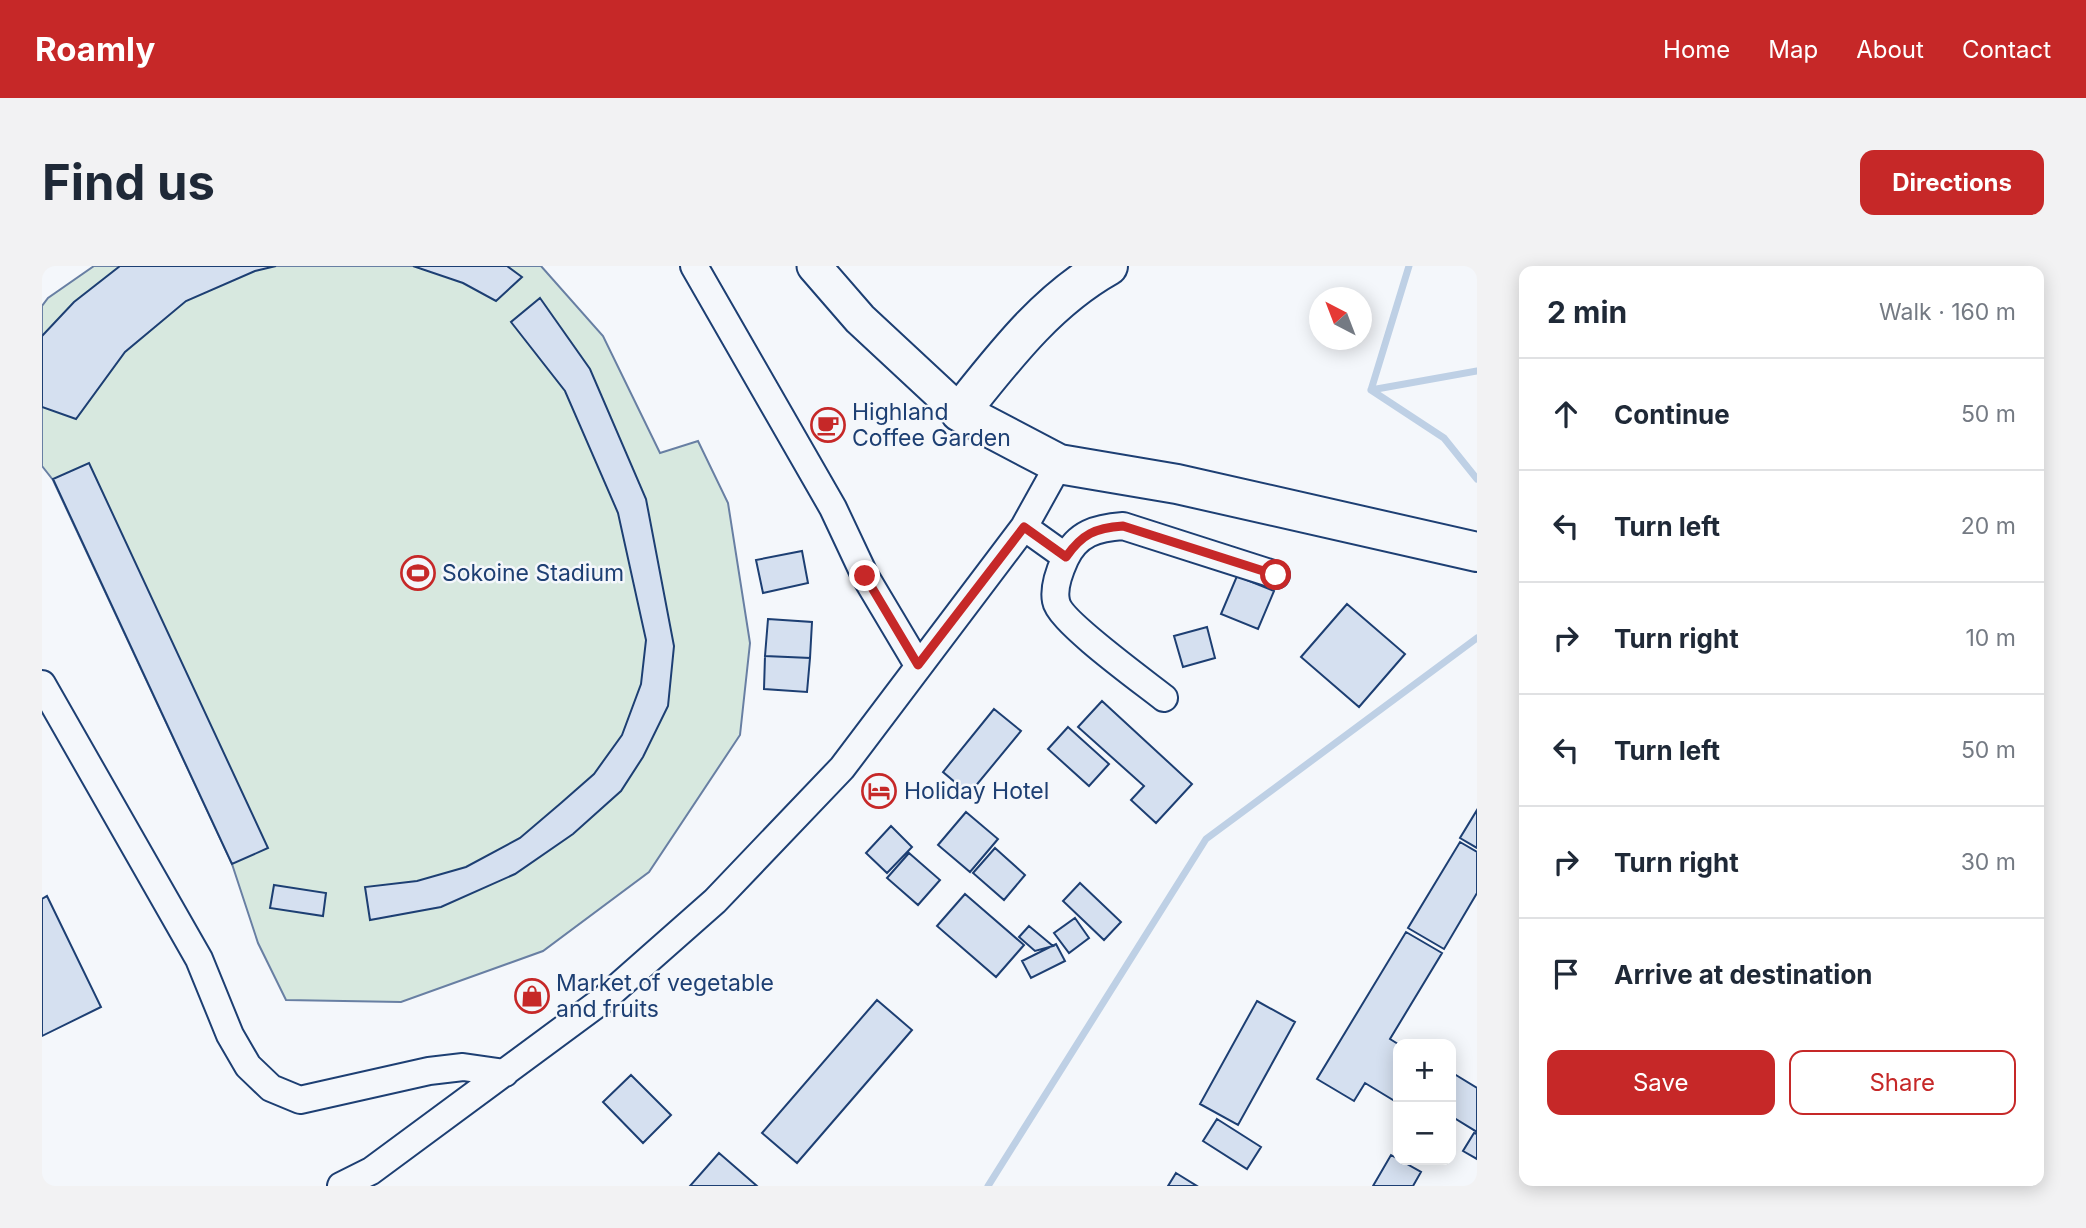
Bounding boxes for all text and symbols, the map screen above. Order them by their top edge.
text: Roamly [35,29,155,69]
text: Home [1663,35,1730,64]
text: Map [1768,35,1818,64]
text: About [1856,35,1924,64]
text: Contact [1962,35,2051,64]
button: Directions [1860,150,2044,215]
text: Find us [42,153,215,212]
north arrow [1309,287,1372,350]
text: 2 min [1547,294,1627,330]
text: Walk · 160 m [1879,298,2016,326]
icon: ahead [1547,395,1585,433]
place label: Highland Coffee Garden [852,398,1011,452]
text: Continue [1614,399,1730,430]
text: 50 m [1961,400,2016,428]
cafe icon: Highland Coffee Garden [809,406,847,444]
icon: left [1547,507,1585,545]
text: Turn left [1614,511,1720,542]
text: 20 m [1961,512,2016,540]
sports icon: Sokoine Stadium [399,554,437,592]
place label: Sokoine Stadium [442,559,624,587]
route start [1260,559,1291,590]
route end [849,560,880,591]
icon: right [1547,619,1585,657]
text: Turn right [1614,623,1739,654]
text: 10 m [1966,624,2016,652]
icon: left [1547,731,1585,769]
text: Turn left [1614,735,1720,766]
text: 50 m [1961,736,2016,764]
hotel icon: Holiday Hotel [860,772,898,810]
place label: Holiday Hotel [904,777,1049,805]
icon: right [1547,843,1585,881]
text: Turn right [1614,847,1739,878]
text: 30 m [1961,848,2016,876]
icon: arrive [1547,955,1585,993]
text: Arrive at destination [1614,959,1873,990]
place label: Market of vegetable and fruits [556,969,774,1023]
shop icon: Market of vegetable and fruits [513,977,551,1015]
map controls [1393,1039,1456,1165]
button: + [1393,1039,1456,1102]
button: Save [1547,1050,1775,1115]
button: Share [1789,1050,2016,1115]
button: − [1393,1102,1456,1165]

